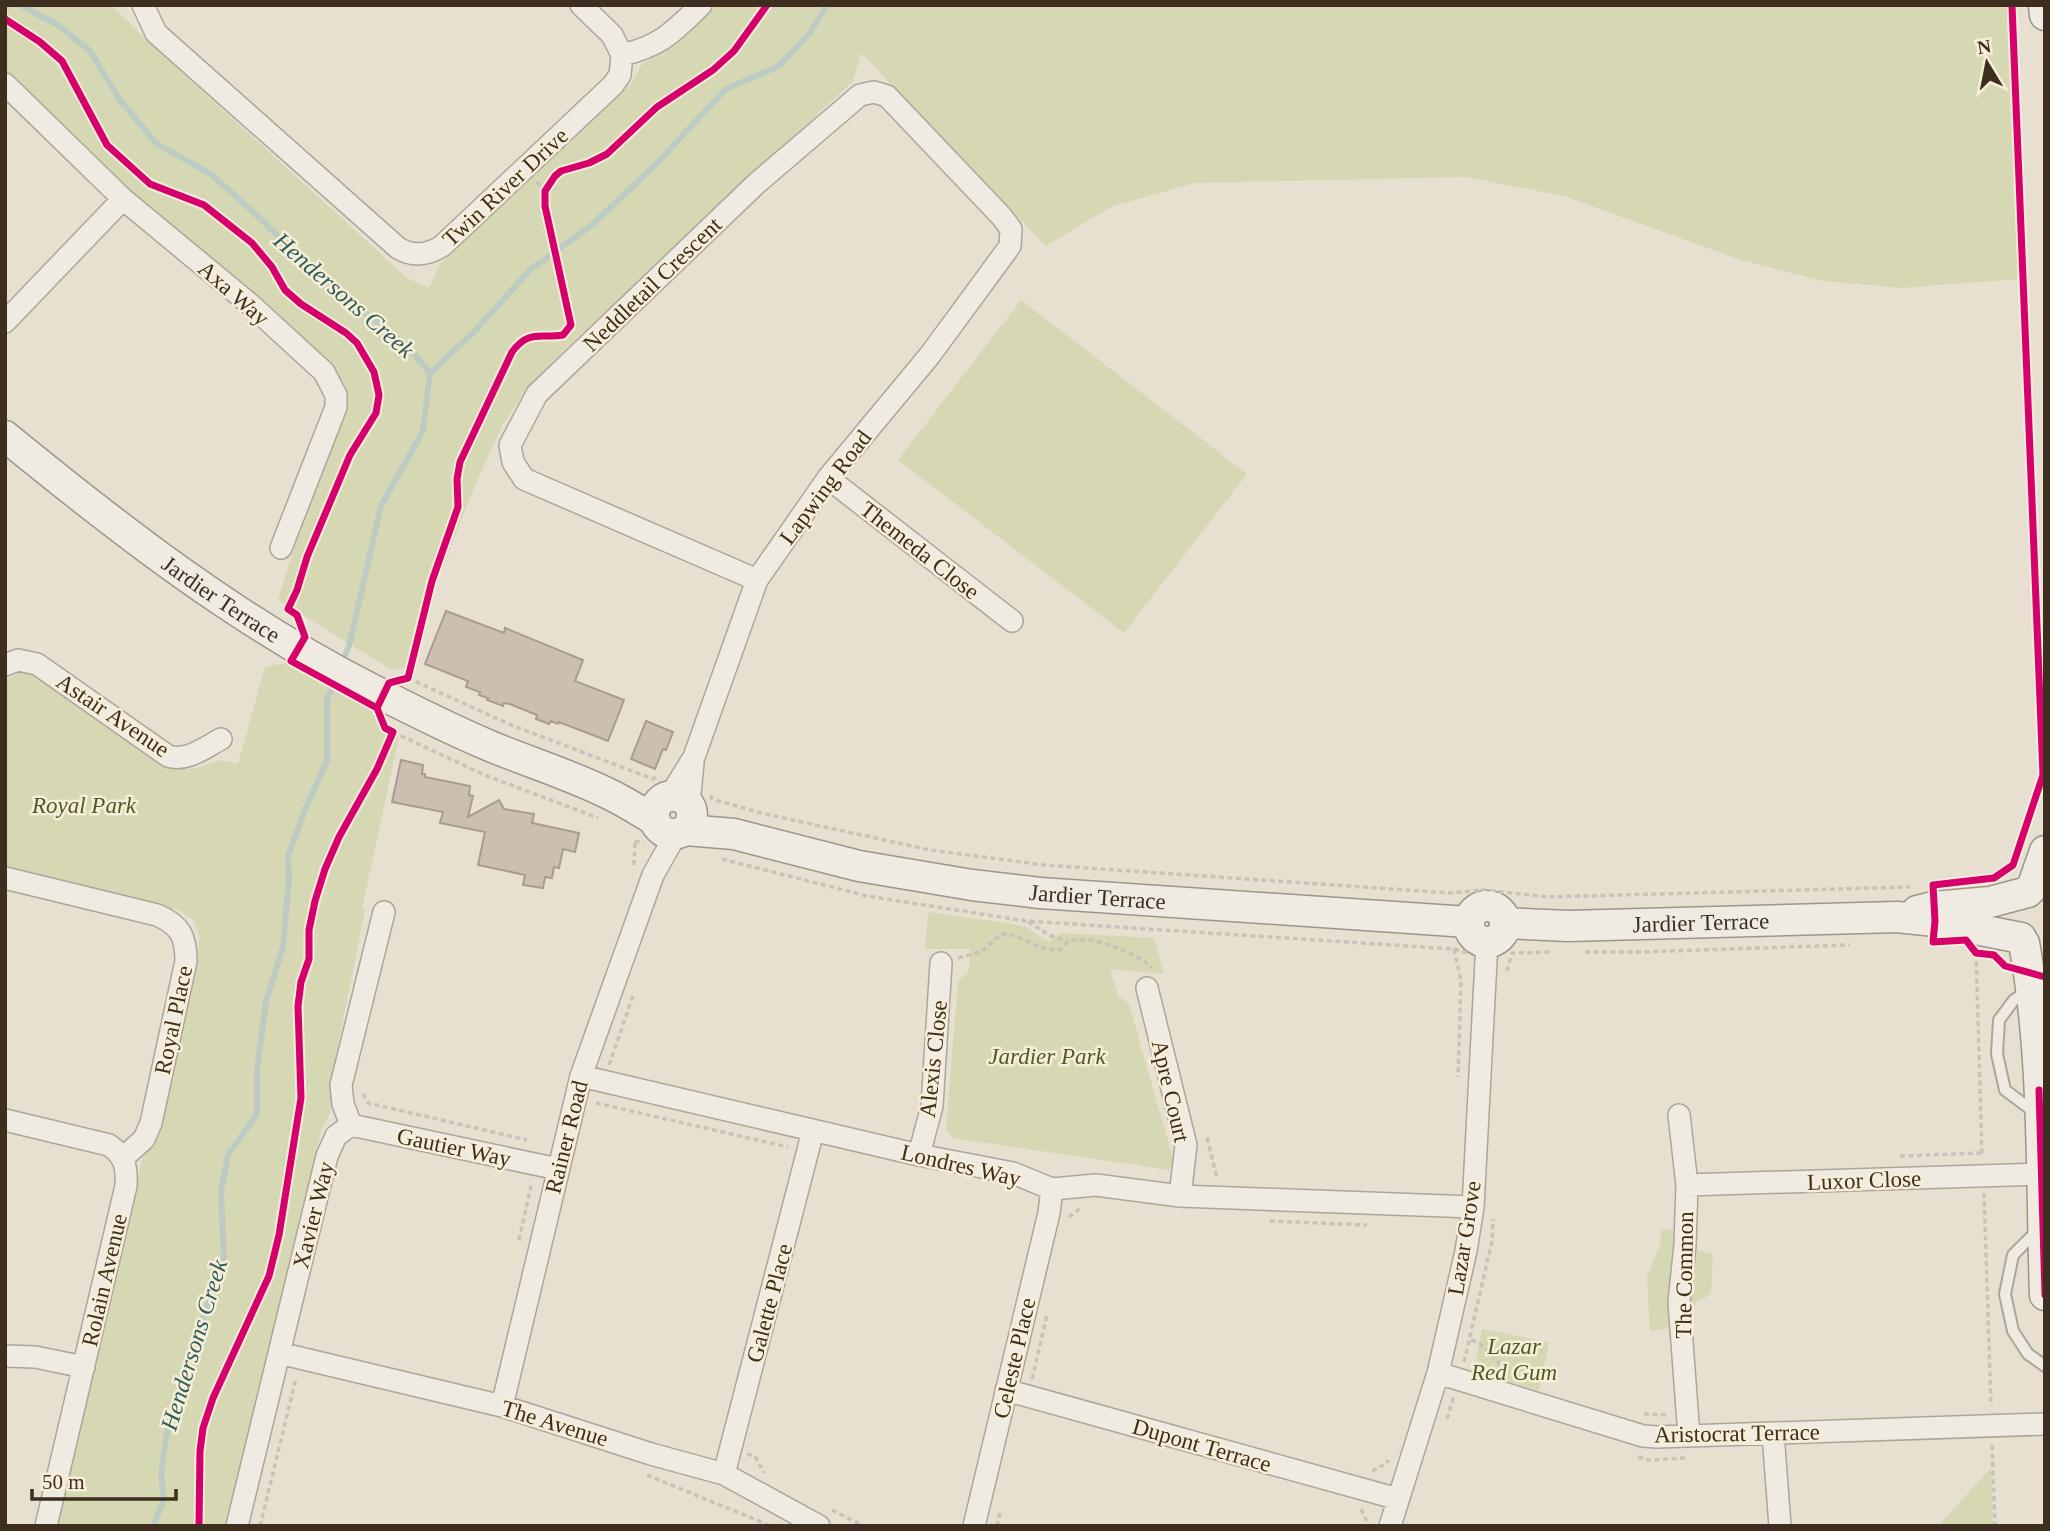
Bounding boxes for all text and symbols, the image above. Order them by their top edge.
north arrow [1952,28,2022,98]
text: N [1976,35,1993,58]
street label: Twin River Drive [438,123,573,252]
street label: Neddletail Crescent [578,212,727,357]
water label: Hendersons Creek [268,226,420,363]
street label: Axa Way [193,256,274,331]
street label: Lapwing Road [774,425,877,549]
street label: Themeda Close [855,496,984,604]
street label: Jardier Terrace [157,551,284,648]
street label: Astair Avenue [52,669,174,762]
park label: Royal Park [31,793,137,818]
street label: Jardier Terrace [1028,880,1167,914]
street label: Jardier Terrace [1632,909,1770,937]
street label: Royal Place [150,963,197,1077]
street label: Alexis Close [915,999,952,1119]
street label: Apre Court [1147,1038,1195,1145]
park label: Jardier Park [988,1044,1106,1069]
street label: Rainer Road [540,1078,593,1196]
street label: Gautier Way [395,1123,514,1172]
street label: Londres Way [899,1140,1024,1192]
street label: Xavier Way [288,1159,339,1271]
street label: Luxor Close [1806,1166,1922,1195]
street label: Lazar Grove [1443,1179,1486,1297]
street label: Rolain Avenue [77,1211,132,1349]
street label: The Common [1671,1211,1698,1339]
street label: Galette Place [742,1241,797,1365]
water label: Hendersons Creek [155,1256,232,1434]
street label: Celeste Place [988,1295,1041,1421]
park label: Lazar Red Gum [1470,1334,1557,1385]
street label: The Avenue [499,1395,611,1452]
street label: Dupont Terrace [1130,1414,1274,1477]
street label: Aristocrat Terrace [1654,1420,1820,1447]
scale bar [32,1458,175,1502]
text: 50 m [42,1470,85,1494]

